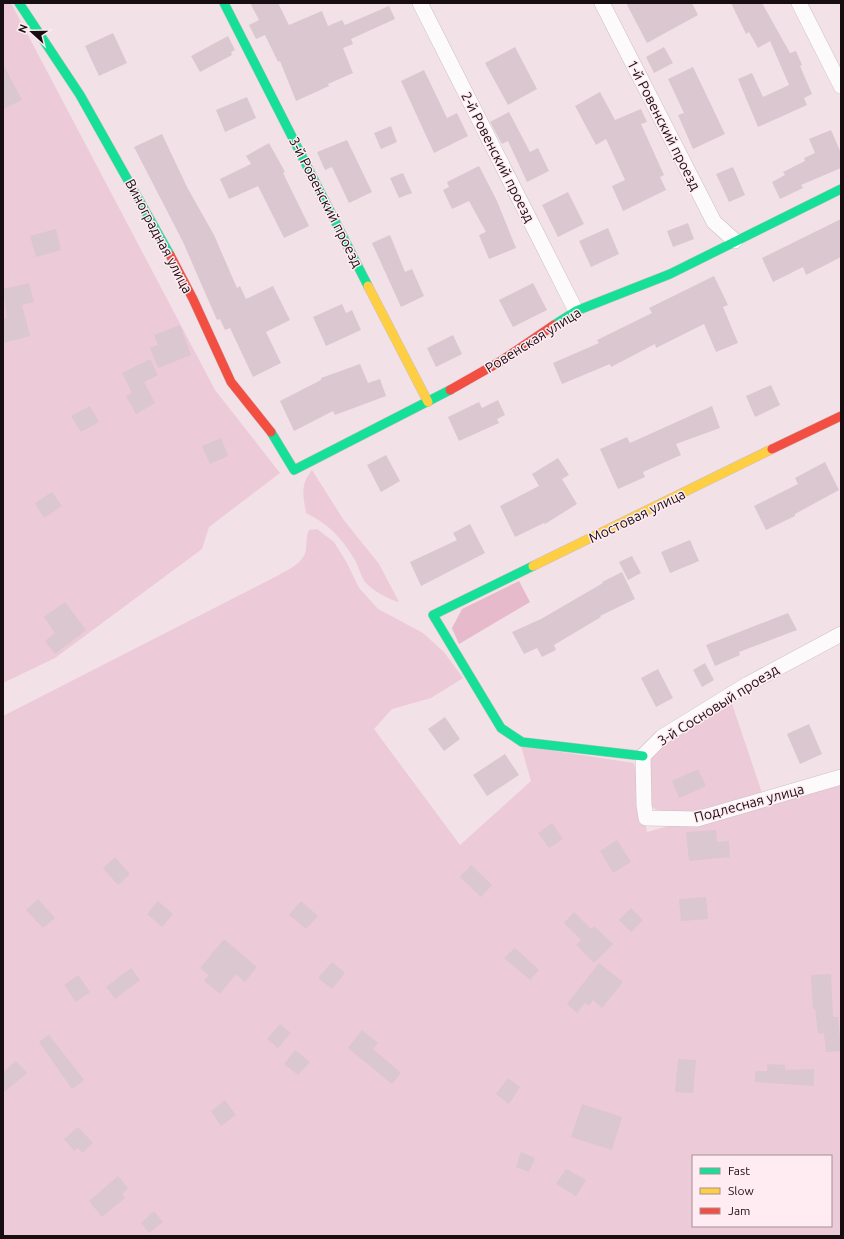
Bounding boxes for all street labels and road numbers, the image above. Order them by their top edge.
street label: 1-й Ровенский проезд [624,57,704,193]
street label: 2-й Ровенский проезд [458,89,538,225]
street label: 3-й Ровенский проезд [286,134,366,270]
street label: Виноградная улица [122,176,196,296]
street label: Ровенская улица [482,304,584,376]
street label: Мостовая улица [586,486,688,546]
street label: 3-й Сосновый проезд [654,661,782,749]
street label: Подлесная улица [692,781,806,825]

